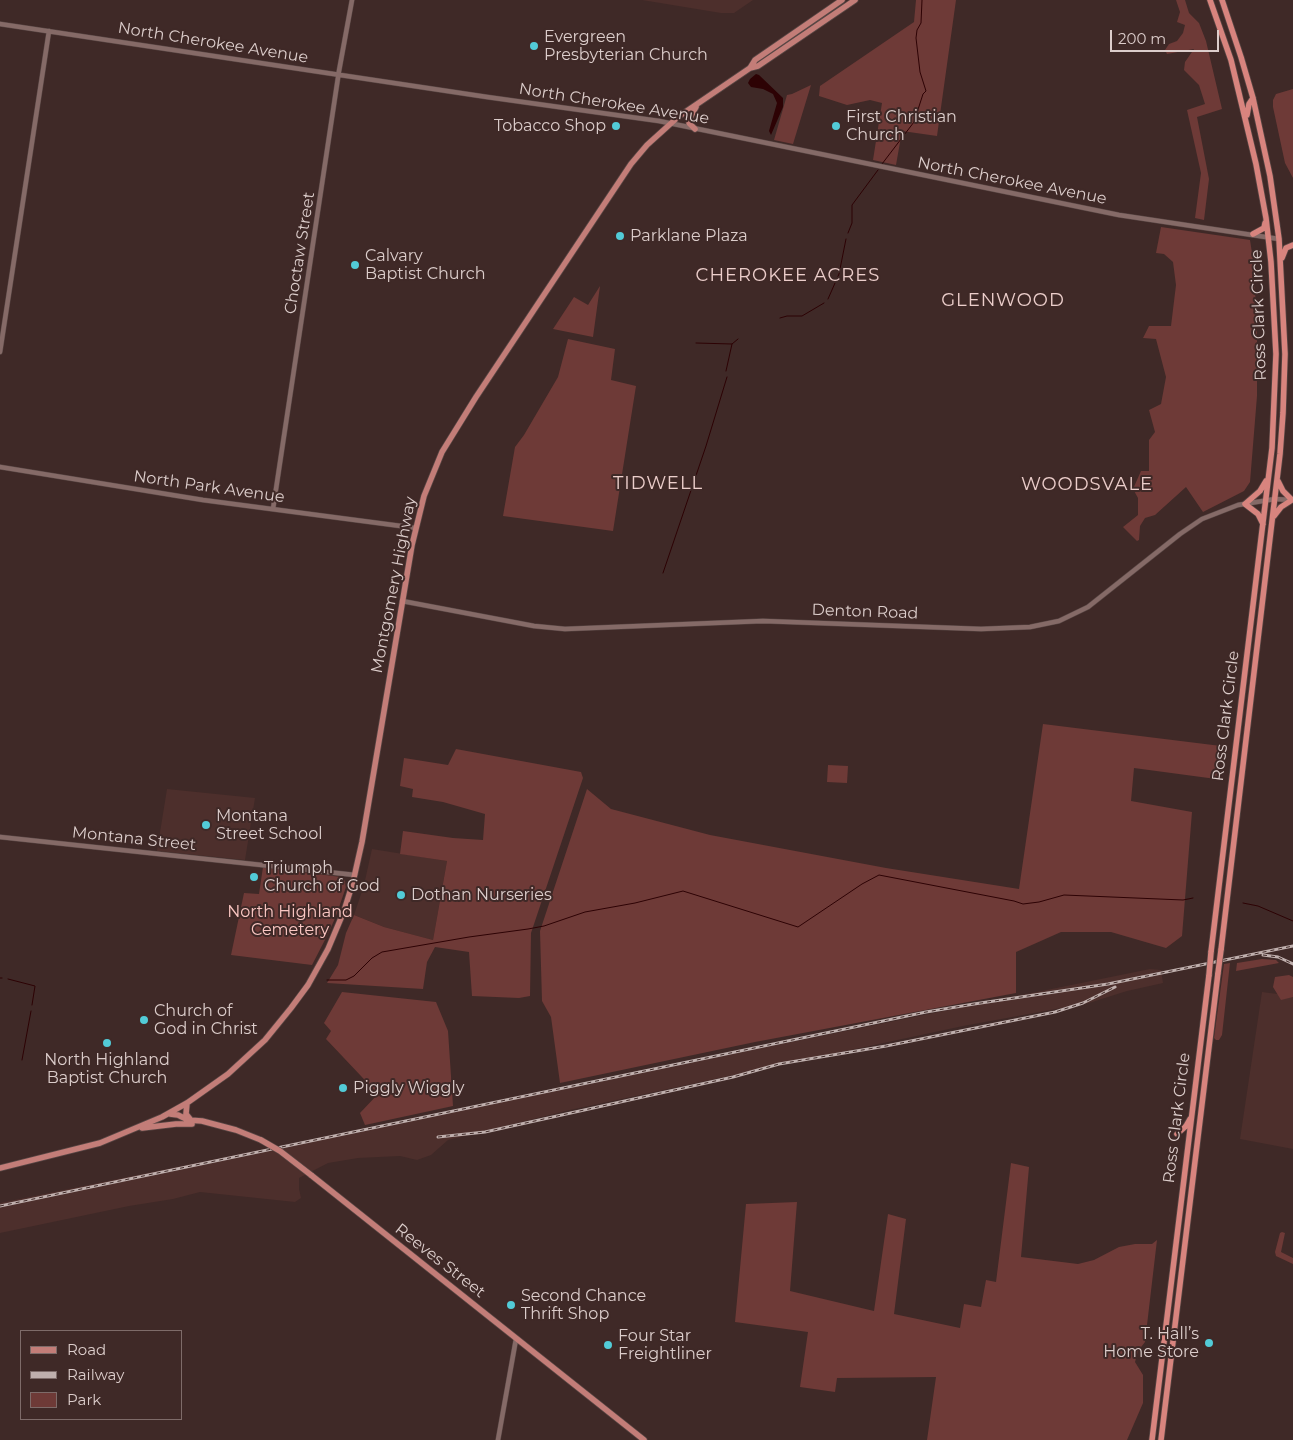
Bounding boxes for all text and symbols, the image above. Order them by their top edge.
street label: North Cherokee Avenue [116,18,310,68]
scale bar [1113,20,1222,52]
place label: Evergreen Presbyterian Church [544,27,708,65]
text: 200 m [1118,29,1166,48]
marker: Evergreen Presbyterian Church [528,40,540,52]
street label: North Cherokee Avenue [517,79,711,129]
place label: First Christian Church [846,107,957,145]
place label: Tobacco Shop [494,116,606,136]
marker: Tobacco Shop [610,120,622,132]
marker: First Christian Church [830,120,842,132]
street label: North Cherokee Avenue [916,153,1108,209]
street label: Choctaw Street [281,191,319,315]
place label: Parklane Plaza [630,226,748,246]
marker: Parklane Plaza [614,230,626,242]
place label: Calvary Baptist Church [365,246,485,284]
street label: Ross Clark Circle [1247,249,1271,381]
marker: Calvary Baptist Church [349,259,361,271]
district label: CHEROKEE ACRES [694,265,882,287]
district label: GLENWOOD [940,290,1066,312]
street label: North Park Avenue [132,467,286,507]
district label: TIDWELL [612,473,704,495]
district label: WOODSVALE [1020,474,1154,496]
street label: Montgomery Highway [367,495,421,675]
street label: Denton Road [811,601,919,623]
street label: Ross Clark Circle [1208,650,1244,782]
place label: Montana Street School [216,806,322,844]
marker: Montana Street School [200,819,212,831]
street label: Montana Street [71,823,197,855]
place label: Triumph Church of God [264,858,380,896]
marker: Triumph Church of God [248,871,260,883]
place label: Dothan Nurseries [411,885,552,905]
marker: Dothan Nurseries [395,889,407,901]
park label: North Highland Cemetery [227,902,353,940]
place label: Church of God in Christ [154,1001,258,1039]
marker: Church of God in Christ [138,1014,150,1026]
marker: North Highland Baptist Church [101,1037,113,1049]
place label: North Highland Baptist Church [44,1050,170,1088]
street label: Ross Clark Circle [1159,1052,1195,1184]
place label: Piggly Wiggly [353,1078,464,1098]
marker: Piggly Wiggly [337,1082,349,1094]
street label: Reeves Street [391,1220,489,1302]
place label: Second Chance Thrift Shop [521,1286,646,1324]
marker: Second Chance Thrift Shop [505,1299,517,1311]
place label: T. Hall’s Home Store [1103,1324,1199,1362]
place label: Four Star Freightliner [618,1326,712,1364]
legend [20,1330,182,1420]
marker: T. Hall’s Home Store [1203,1337,1215,1349]
marker: Four Star Freightliner [602,1339,614,1351]
text: Road [67,1340,106,1359]
text: Railway [67,1365,124,1384]
text: Park [67,1390,101,1409]

